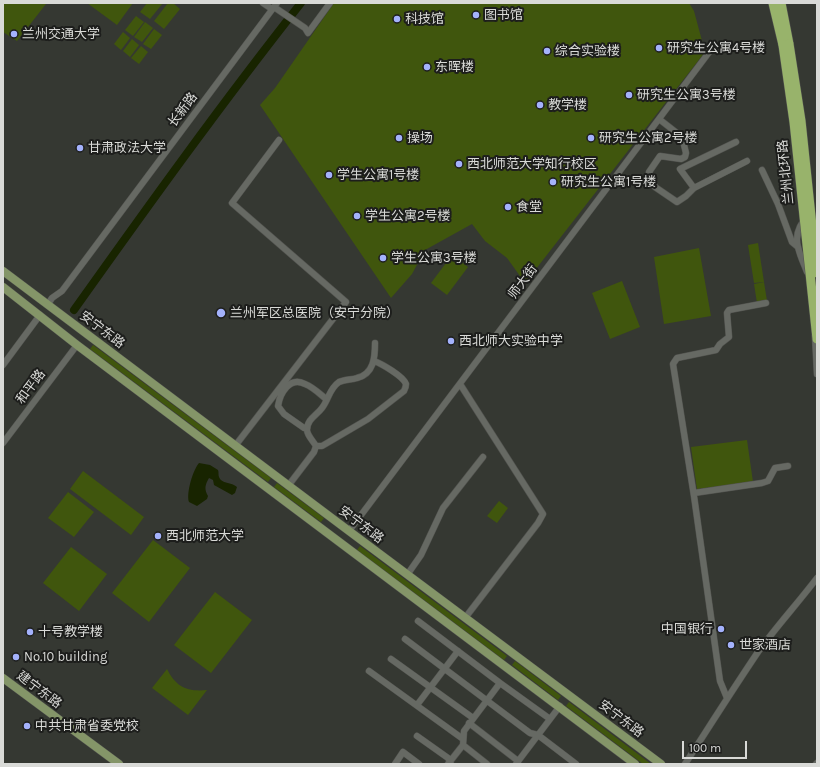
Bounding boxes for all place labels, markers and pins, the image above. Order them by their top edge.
place label: 图书馆 [484,7,523,23]
marker: 图书馆 [471,10,481,20]
place label: 科技馆 [405,11,444,27]
marker: 科技馆 [392,14,402,24]
place label: 兰州交通大学 [22,26,100,42]
marker: 兰州交通大学 [9,29,19,39]
place label: 研究生公寓4号楼 [667,40,765,56]
place label: 综合实验楼 [555,43,620,59]
marker: 研究生公寓4号楼 [654,43,664,53]
marker: 综合实验楼 [542,46,552,56]
place label: 东晖楼 [435,59,474,75]
marker: 东晖楼 [422,62,432,72]
place label: 研究生公寓3号楼 [637,87,736,103]
marker: 研究生公寓3号楼 [624,90,634,100]
place label: 教学楼 [548,97,587,113]
marker: 教学楼 [535,100,545,110]
place label: 操场 [407,130,433,146]
place label: 研究生公寓2号楼 [599,130,698,146]
marker: 操场 [394,133,404,143]
marker: 研究生公寓2号楼 [586,133,596,143]
place label: 甘肃政法大学 [88,140,166,156]
marker: 甘肃政法大学 [75,143,85,153]
place label: 西北师范大学知行校区 [467,156,597,172]
marker: 西北师范大学知行校区 [454,159,464,169]
place label: 学生公寓1号楼 [337,167,419,183]
marker: 学生公寓1号楼 [324,170,334,180]
place label: 研究生公寓1号楼 [561,174,656,190]
marker: 研究生公寓1号楼 [548,177,558,187]
place label: 食堂 [516,199,542,215]
marker: 食堂 [503,202,513,212]
place label: 学生公寓2号楼 [365,208,451,224]
marker: 学生公寓2号楼 [352,211,362,221]
place label: 学生公寓3号楼 [391,250,477,266]
marker: 学生公寓3号楼 [378,253,388,263]
place label: 兰州军区总医院（安宁分院） [230,305,399,321]
marker: 兰州军区总医院（安宁分院） [215,307,227,319]
place label: 西北师大实验中学 [459,333,563,349]
marker: 西北师大实验中学 [446,336,456,346]
place label: 西北师范大学 [166,528,244,544]
marker: 西北师范大学 [153,531,163,541]
place label: 中国银行 [661,621,713,637]
place label: 十号教学楼 [38,624,103,640]
marker: 中国银行 [716,624,726,634]
marker: 十号教学楼 [25,627,35,637]
place label: 世家酒店 [739,637,791,653]
marker: 世家酒店 [726,640,736,650]
place label: No.10 building [24,649,107,665]
marker: No.10 building [11,652,21,662]
place label: 中共甘肃省委党校 [35,718,139,734]
marker: 中共甘肃省委党校 [22,721,32,731]

